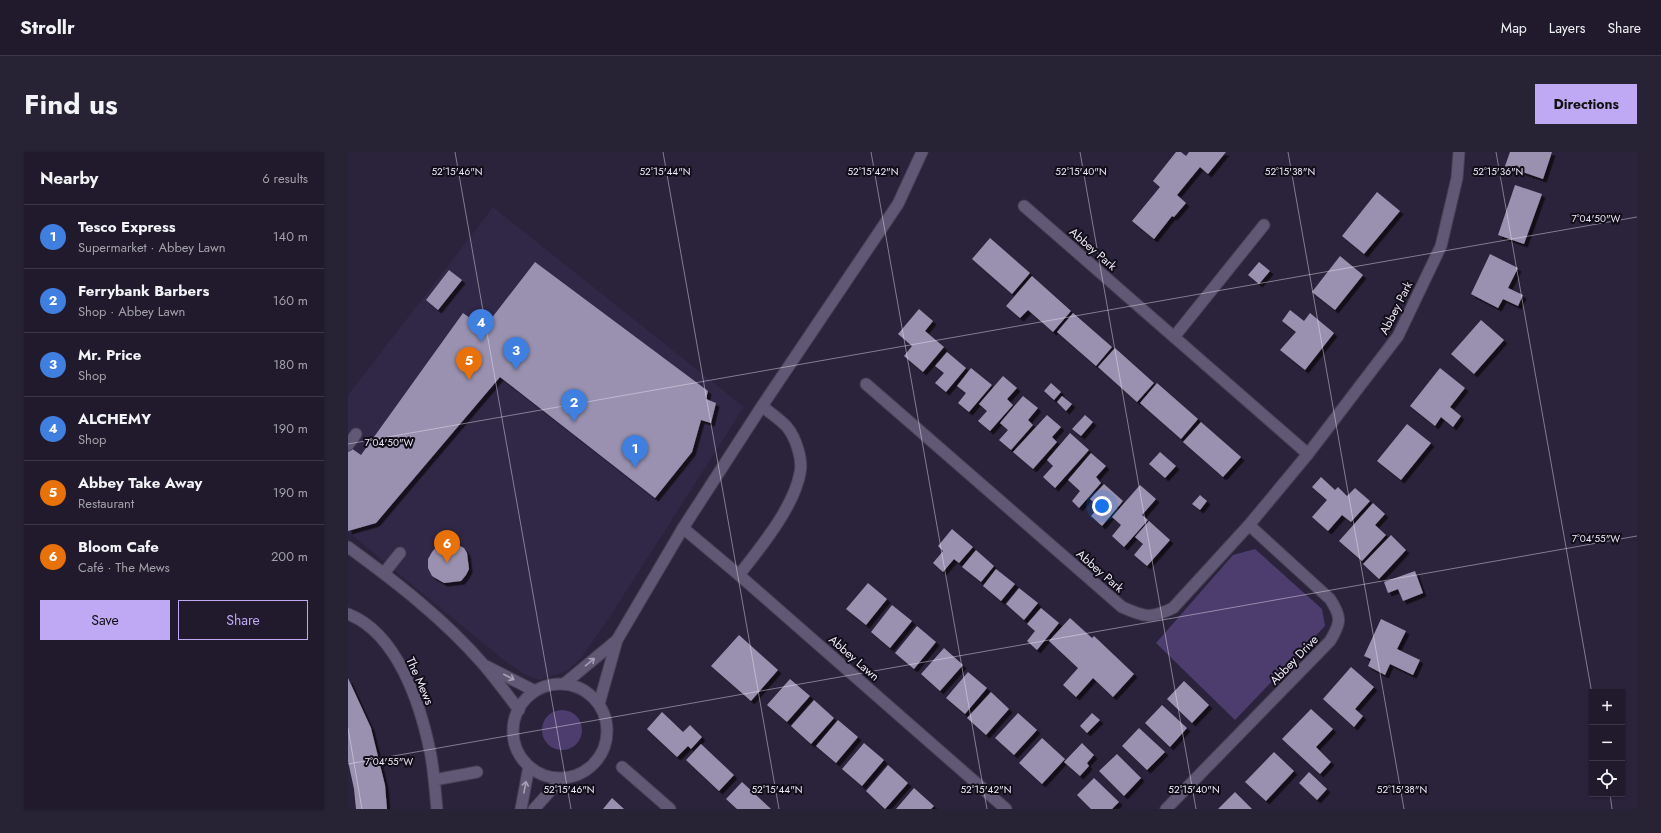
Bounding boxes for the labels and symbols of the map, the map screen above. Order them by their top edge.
text: 52°15'46"N [431,164,483,179]
text: 52°15'44"N [639,164,691,179]
text: 52°15'42"N [847,164,899,179]
text: 52°15'40"N [1055,164,1107,179]
text: 52°15'38"N [1265,164,1315,179]
text: 52°15'36"N [1473,164,1523,179]
text: 7°04'50"W [1572,211,1621,226]
street label: Abbey Park [1065,223,1121,275]
street label: Abbey Park [1375,277,1417,338]
pin: 4 [468,309,494,342]
pin: 3 [503,337,529,370]
pin: 5 [456,347,482,380]
pin: 2 [561,389,587,422]
text: 7°04'50"W [365,435,414,450]
pin: 1 [622,435,648,468]
your location [1092,496,1112,516]
pin: 6 [434,530,460,563]
text: 7°04'55"W [1572,531,1620,546]
street label: Abbey Park [1072,545,1128,597]
street label: Abbey Lawn [825,631,883,685]
street label: Abbey Drive [1266,631,1322,689]
street label: The Mews [402,654,439,708]
one-way arrow [585,658,596,666]
one-way arrow [502,674,514,681]
text: 7°04'55"W [365,754,413,769]
one-way arrow [521,781,529,794]
text: 52°15'46"N [543,782,595,797]
text: 52°15'44"N [751,782,803,797]
text: 52°15'42"N [960,782,1012,797]
text: 52°15'40"N [1168,782,1220,797]
text: 52°15'38"N [1377,782,1427,797]

